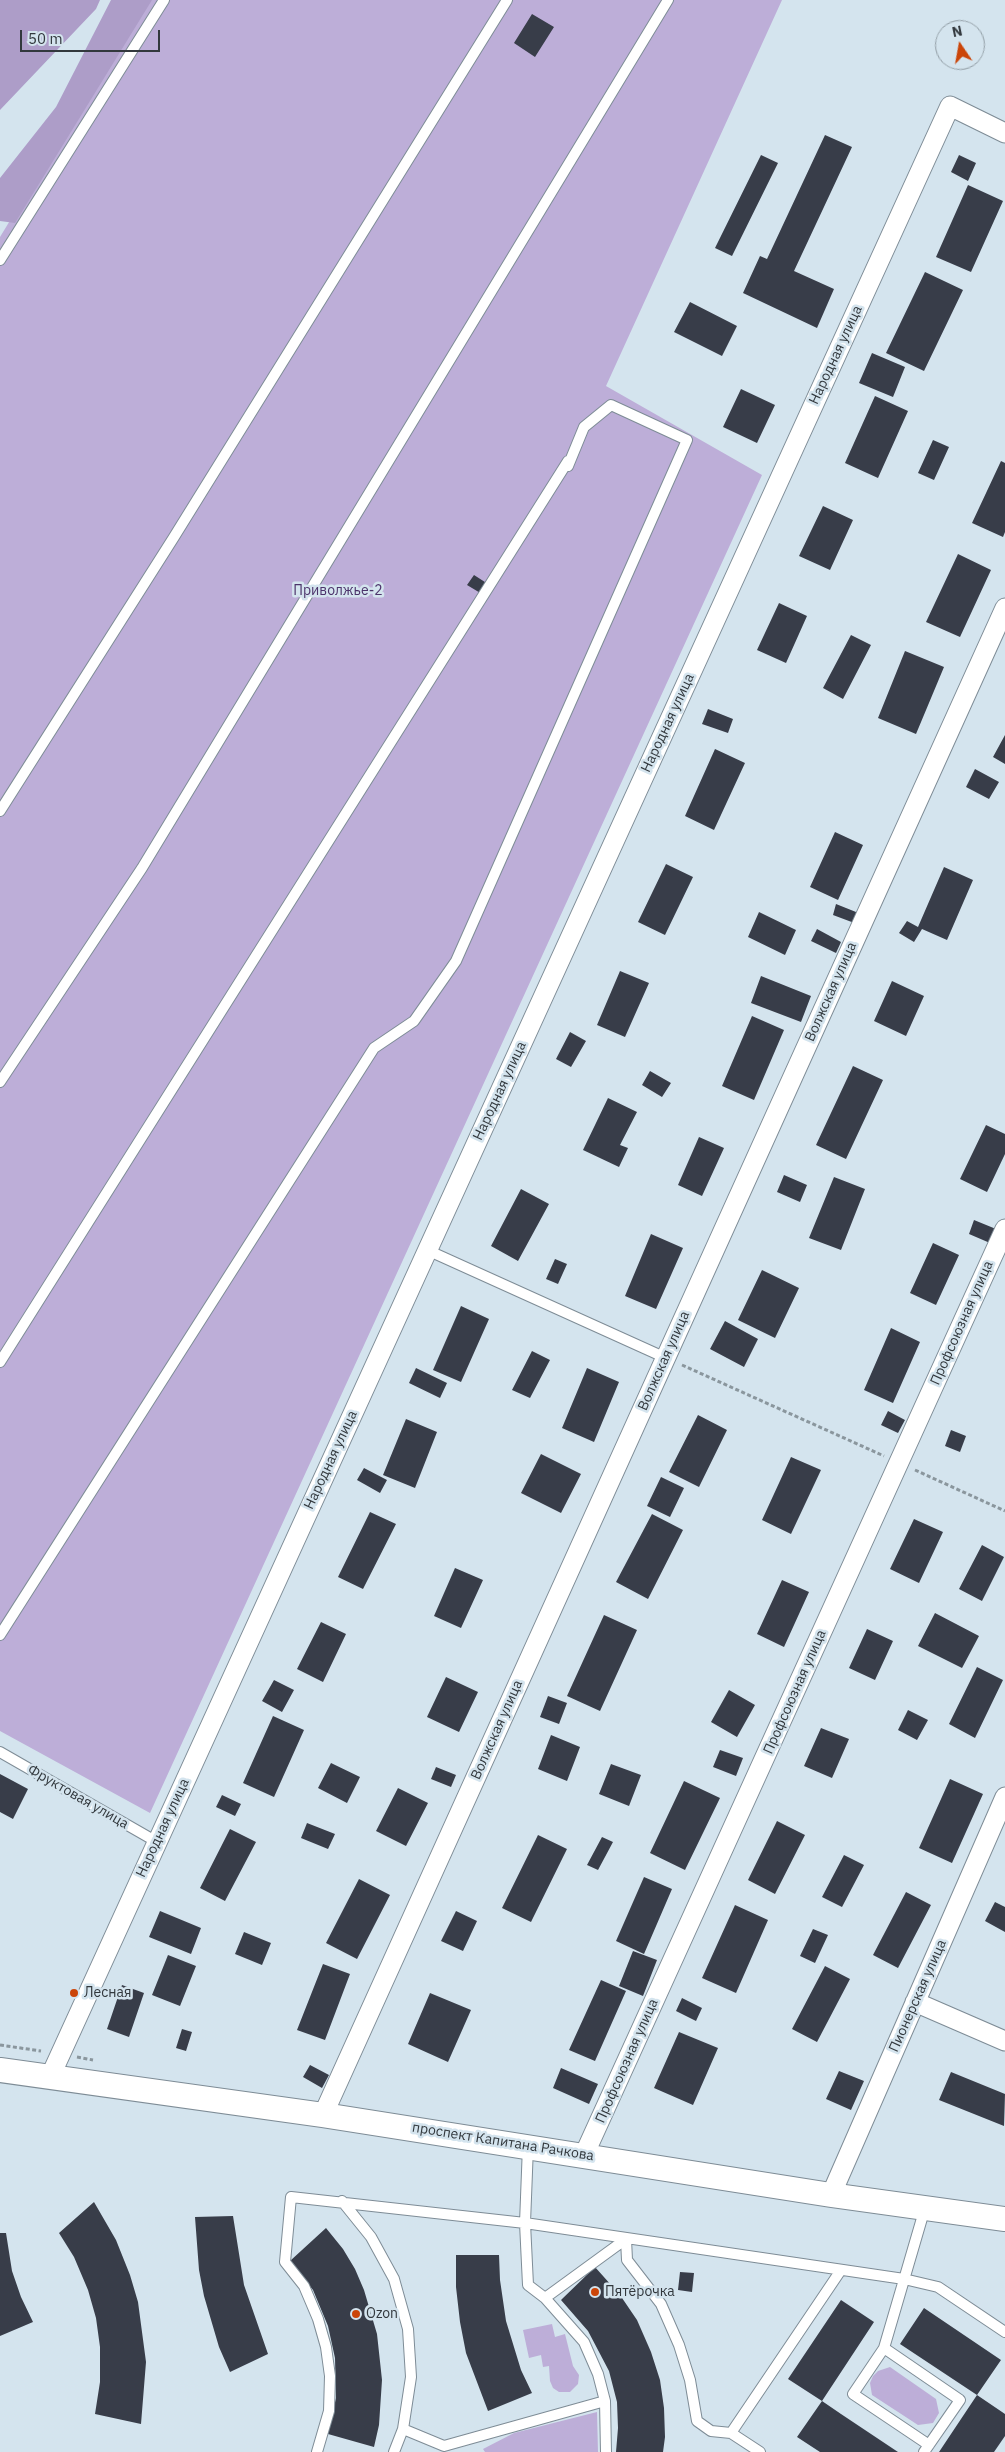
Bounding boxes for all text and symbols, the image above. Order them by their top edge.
scale bar [22,20,162,52]
north arrow [935,20,985,70]
text: N [950,21,964,41]
text: 50 m [28,29,63,48]
street label: Народная улица [806,303,866,407]
park label: Приволжье-2 [293,583,383,599]
street label: Народная улица [638,671,698,775]
street label: Волжская улица [802,940,860,1044]
street label: Народная улица [470,1039,530,1143]
street label: Профсоюзная улица [927,1258,997,1388]
street label: Волжская улица [635,1309,693,1413]
street label: Народная улица [301,1408,361,1512]
street label: Профсоюзная улица [760,1627,830,1757]
street label: Волжская улица [468,1678,526,1782]
street label: Фруктовая улица [25,1761,131,1833]
street label: Народная улица [133,1776,193,1880]
street label: Пионерская улица [886,1937,950,2055]
place label: Лесная [84,1985,132,2001]
marker: Лесная [68,1987,80,1999]
street label: Профсоюзная улица [592,1996,662,2126]
street label: проспект Капитана Рачкова [411,2119,595,2165]
place label: Пятёрочка [605,2284,675,2300]
marker: Пятёрочка [589,2286,601,2298]
place label: Ozon [366,2306,398,2322]
marker: Ozon [350,2308,362,2320]

